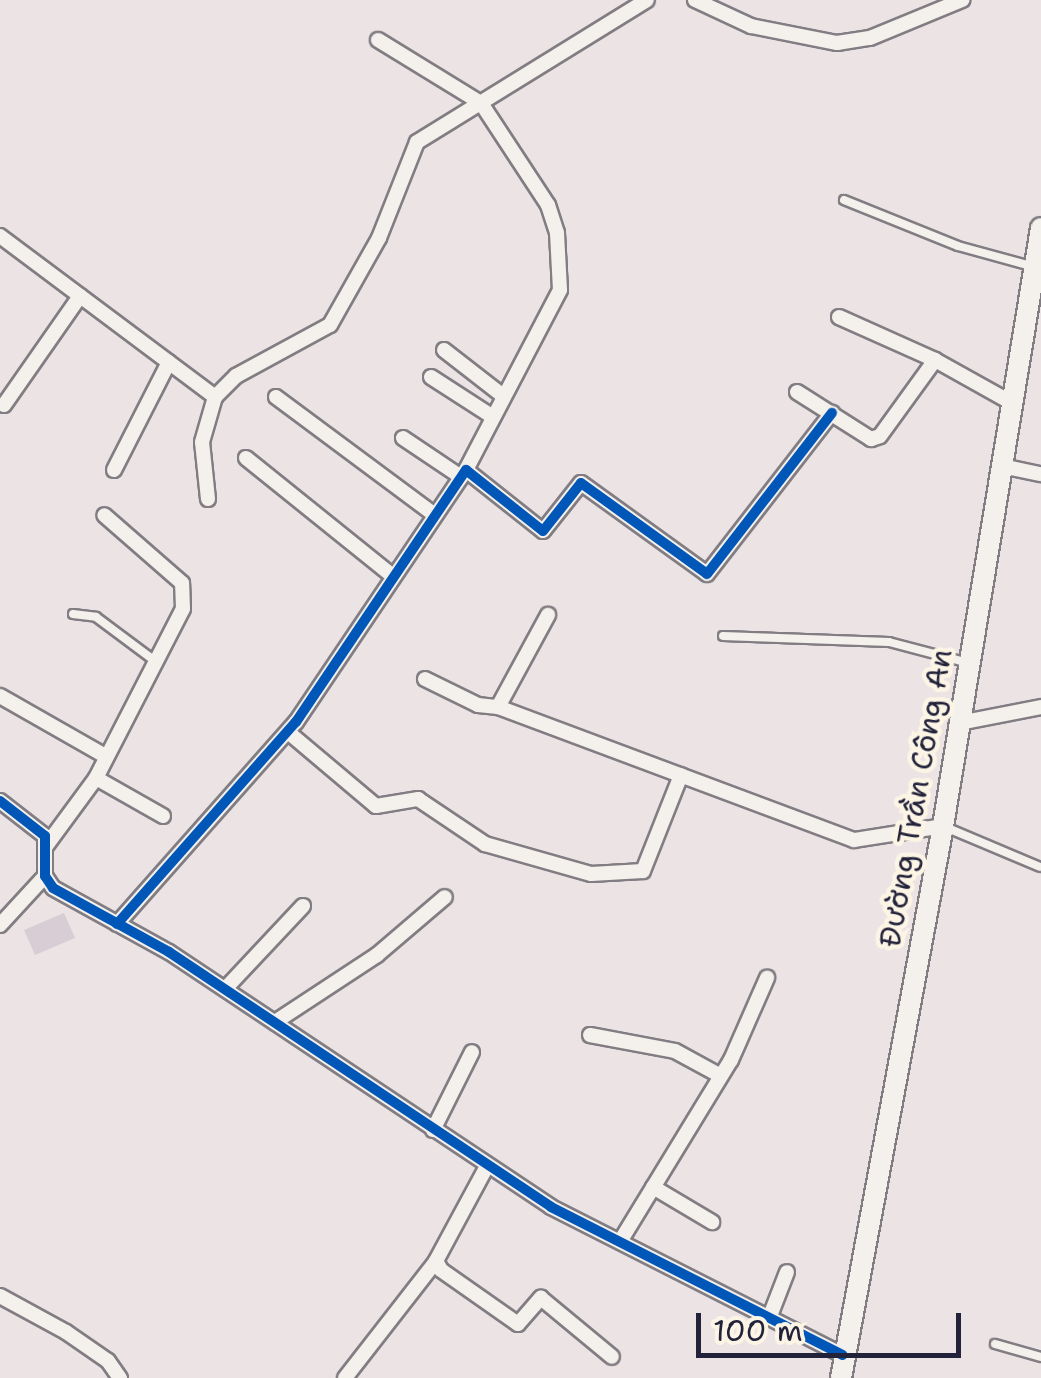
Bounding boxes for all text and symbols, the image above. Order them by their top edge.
street label: Đường Trần Công An [872,646,960,950]
scale bar [701,1293,966,1355]
text: 100 m [713,1310,803,1351]

